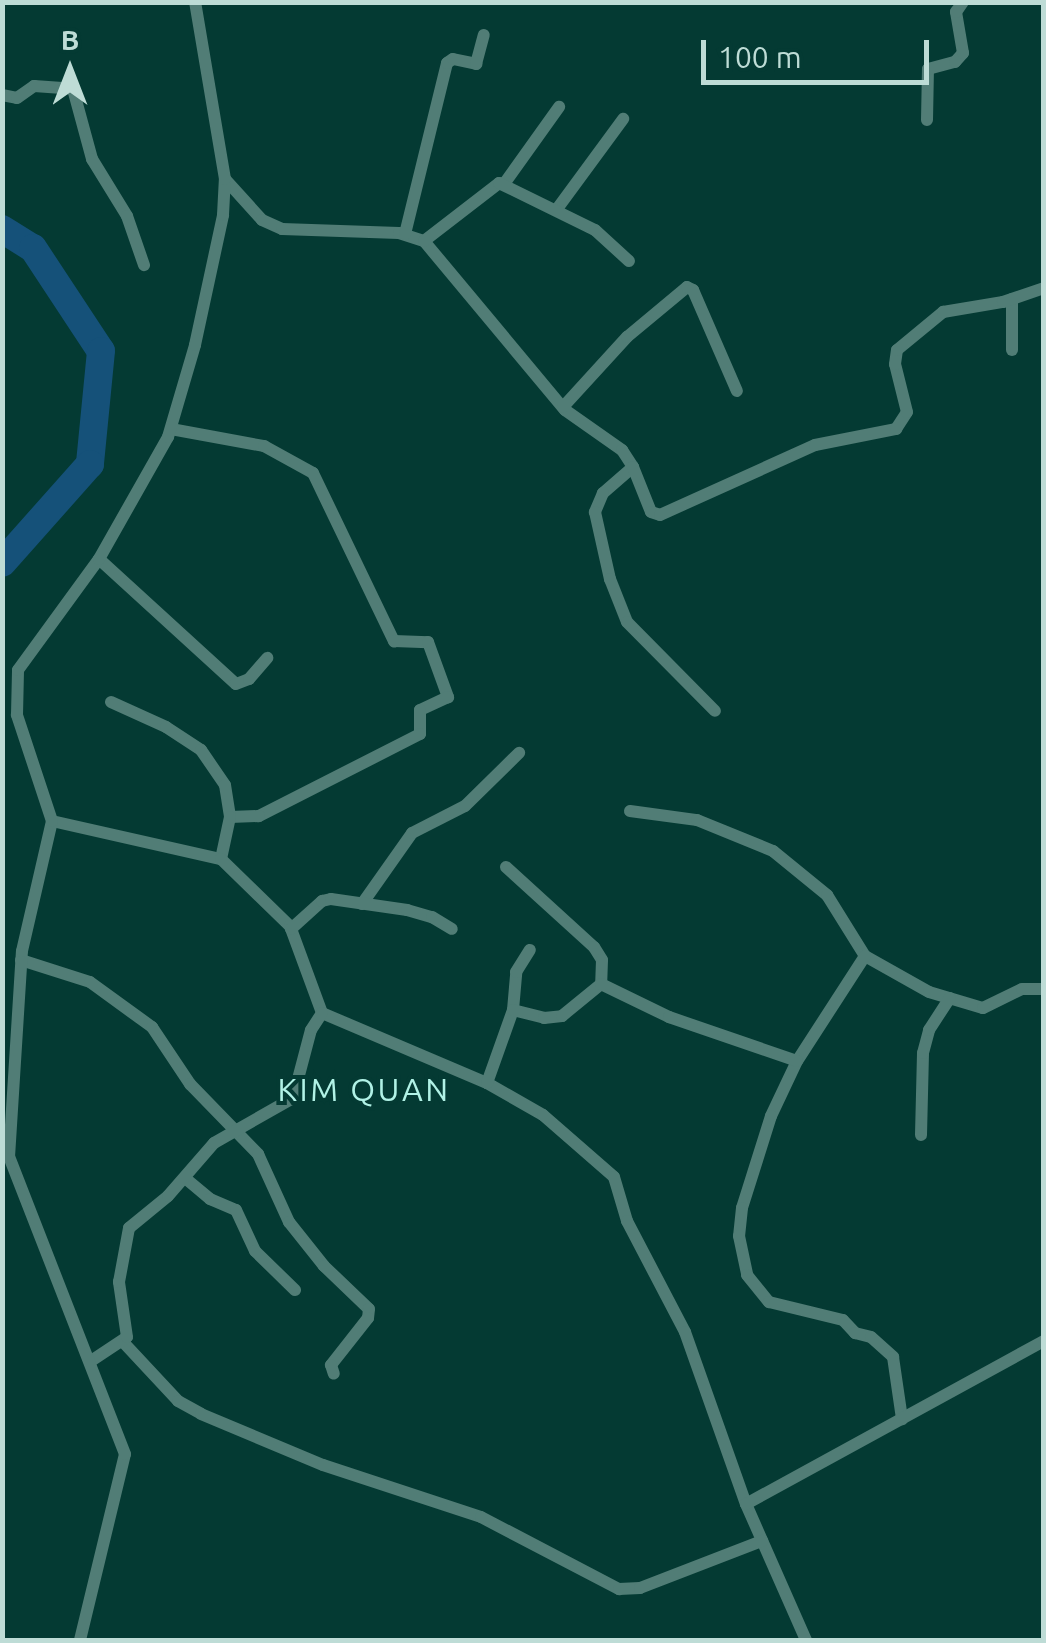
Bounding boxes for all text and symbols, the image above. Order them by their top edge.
north arrow [20,20,120,120]
scale bar [706,20,934,82]
text: B [61,24,79,55]
text: 100 m [718,40,802,74]
district label: KIM QUAN [277,1070,451,1108]

